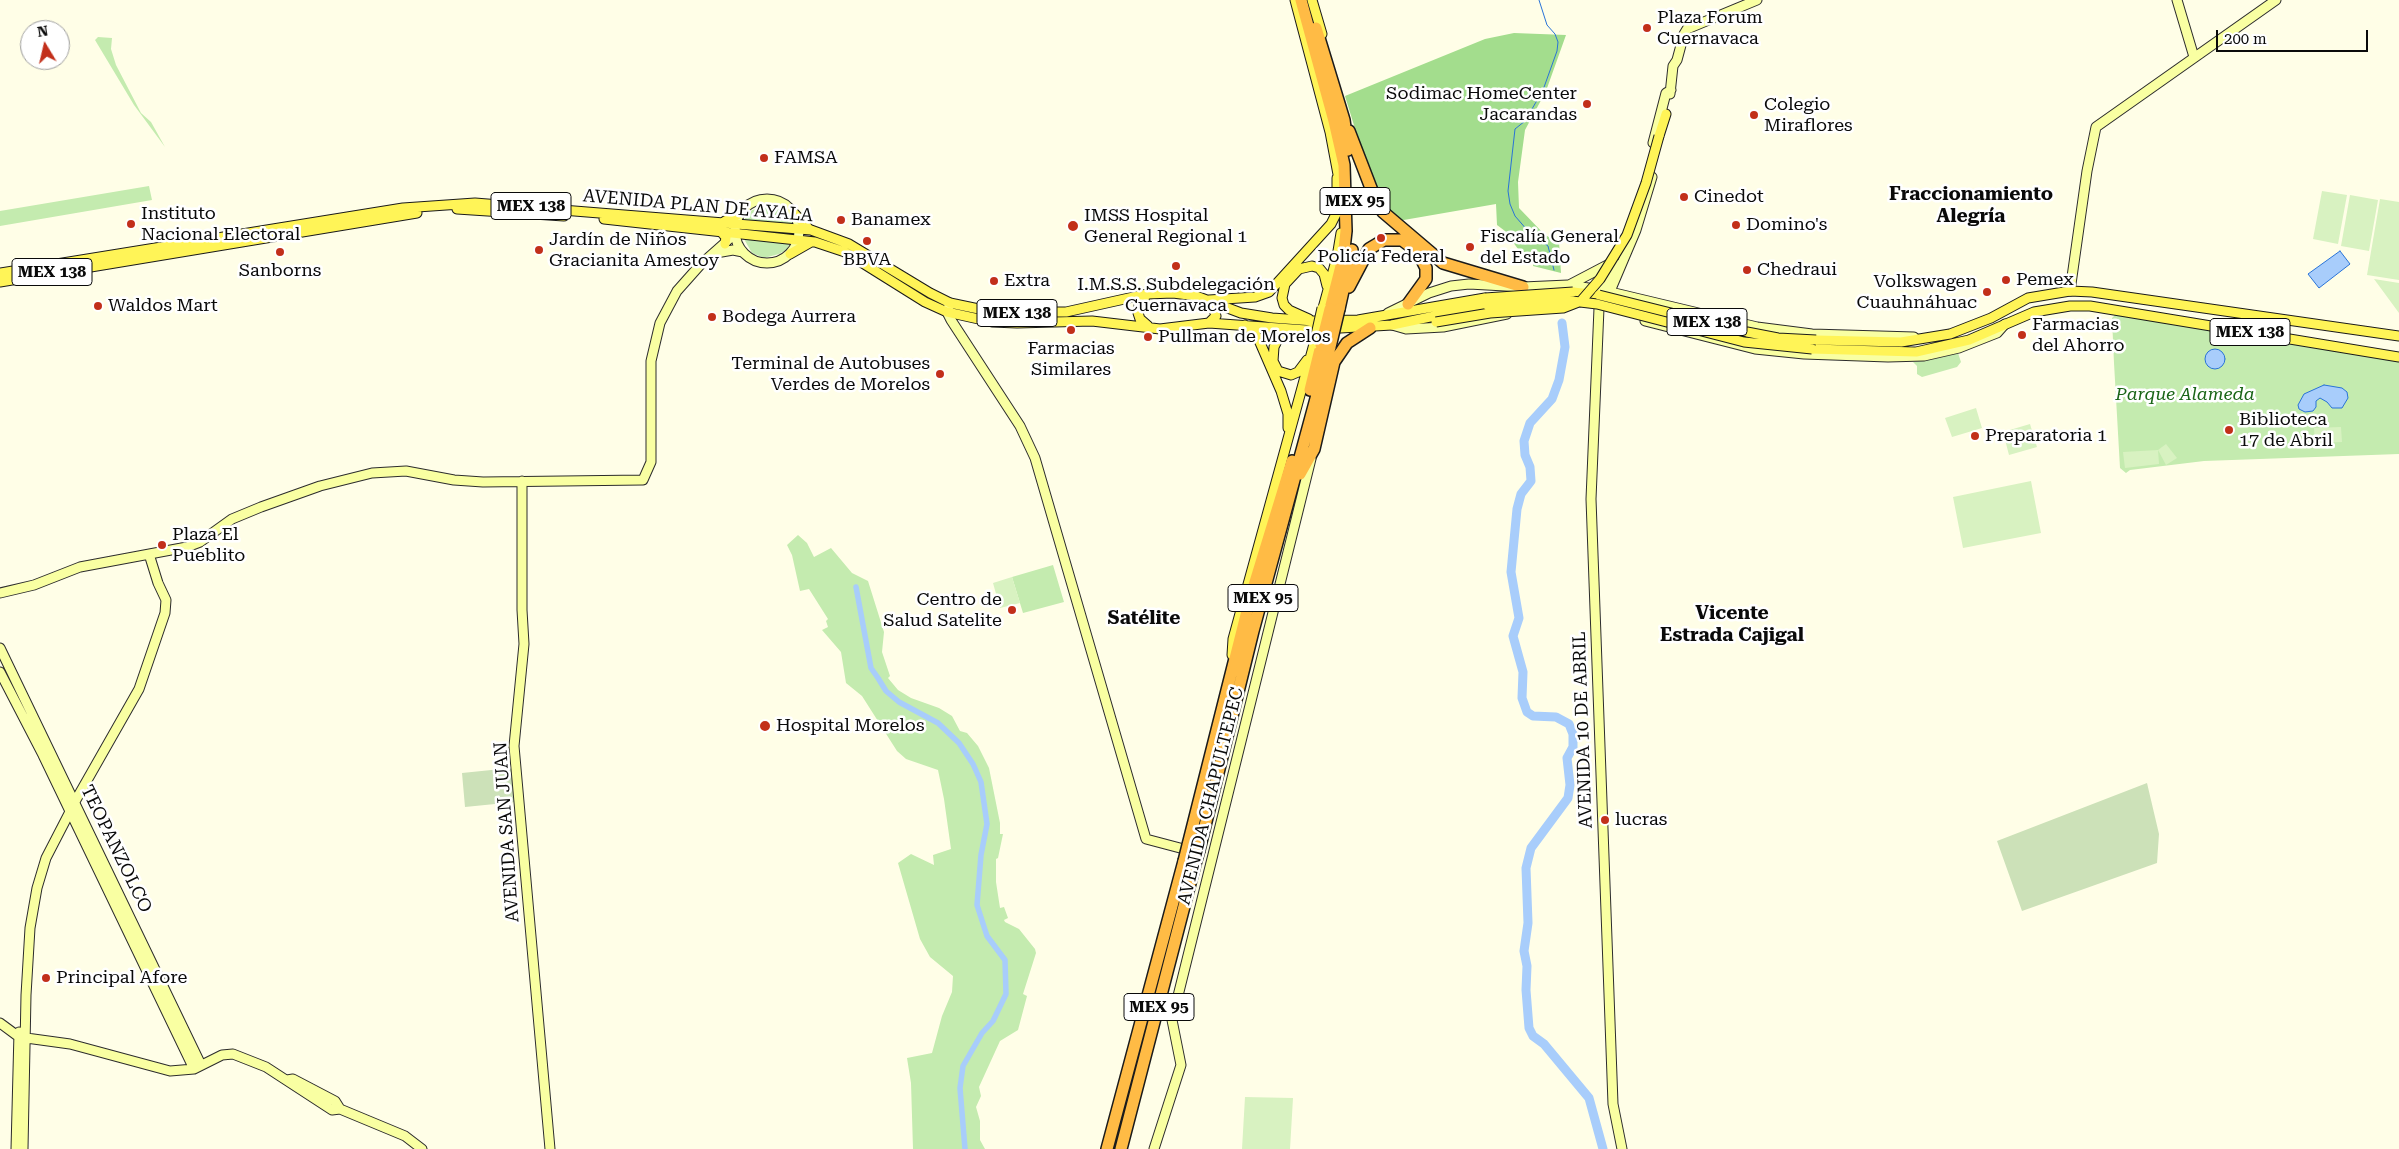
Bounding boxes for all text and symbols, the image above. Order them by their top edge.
place label: Plaza Forum Cuernavaca [1657,7,1763,50]
north arrow [20,20,70,70]
scale bar [2219,20,2372,52]
text: N [36,22,49,40]
marker: Plaza Forum Cuernavaca [1641,22,1653,34]
text: 200 m [2224,30,2267,48]
place label: Sodimac HomeCenter Jacarandas [1386,83,1577,126]
place label: Colegio Miraflores [1764,94,1853,136]
marker: Sodimac HomeCenter Jacarandas [1581,98,1593,110]
marker: Colegio Miraflores [1748,109,1760,121]
place label: FAMSA [774,147,838,169]
marker: FAMSA [758,152,770,164]
district label: Fraccionamiento Alegría [1889,183,2053,227]
street label: AVENIDA PLAN DE AYALA [582,185,814,227]
place label: Cinedot [1694,186,1764,208]
road number: MEX 95 [1320,188,1390,215]
marker: Cinedot [1678,191,1690,203]
road number: MEX 138 [491,192,571,220]
place label: Instituto Nacional Electoral [141,203,300,245]
place label: IMSS Hospital General Regional 1 [1084,205,1247,248]
place label: Banamex [851,209,931,231]
marker: Banamex [835,214,847,226]
place label: Domino's [1746,214,1827,236]
marker: Instituto Nacional Electoral [125,218,137,230]
marker: IMSS Hospital General Regional 1 [1066,219,1080,233]
marker: Domino's [1730,219,1742,231]
place label: Fiscalía General del Estado [1480,226,1619,268]
place label: Jardín de Niños Gracianita Amestoy [549,229,719,272]
marker: Policía Federal [1375,232,1387,244]
marker: BBVA [861,235,873,247]
marker: Fiscalía General del Estado [1464,241,1476,253]
marker: Jardín de Niños Gracianita Amestoy [533,244,545,256]
marker: Sanborns [274,246,286,258]
place label: Policía Federal [1317,246,1445,268]
place label: BBVA [843,249,891,271]
road number: MEX 138 [12,258,92,286]
place label: Chedraui [1757,259,1837,281]
place label: Sanborns [239,260,321,282]
marker: I.M.S.S. Subdelegación Cuernavaca [1170,260,1182,272]
marker: Chedraui [1741,264,1753,276]
place label: Pemex [2016,269,2074,291]
place label: Extra [1004,270,1050,292]
place label: Volkswagen Cuauhnáhuac [1857,271,1977,314]
place label: I.M.S.S. Subdelegación Cuernavaca [1077,274,1275,316]
marker: Pemex [2000,274,2012,286]
marker: Extra [988,275,1000,287]
marker: Volkswagen Cuauhnáhuac [1981,286,1993,298]
place label: Waldos Mart [108,295,218,317]
marker: Waldos Mart [92,300,104,312]
road number: MEX 138 [977,300,1057,326]
place label: Bodega Aurrera [722,306,856,328]
road number: MEX 138 [1667,308,1747,336]
marker: Bodega Aurrera [706,311,718,323]
place label: Farmacias del Ahorro [2032,314,2125,356]
road number: MEX 138 [2210,318,2290,346]
marker: Farmacias Similares [1065,324,1077,336]
place label: Pullman de Morelos [1158,326,1331,348]
marker: Farmacias del Ahorro [2016,329,2028,341]
marker: Pullman de Morelos [1142,331,1154,343]
place label: Farmacias Similares [1027,338,1115,380]
place label: Terminal de Autobuses Verdes de Morelos [731,353,930,396]
marker: Terminal de Autobuses Verdes de Morelos [934,368,946,380]
park label: Parque Alameda [2115,384,2255,406]
place label: Biblioteca 17 de Abril [2239,409,2333,452]
marker: Biblioteca 17 de Abril [2223,424,2235,436]
place label: Preparatoria 1 [1985,425,2107,447]
marker: Preparatoria 1 [1969,430,1981,442]
place label: Plaza El Pueblito [172,524,245,566]
marker: Plaza El Pueblito [156,539,168,551]
road number: MEX 95 [1228,584,1298,612]
place label: Centro de Salud Satelite [883,589,1002,632]
district label: Vicente Estrada Cajigal [1660,602,1804,646]
marker: Centro de Salud Satelite [1006,604,1018,616]
district label: Satélite [1108,607,1180,629]
street label: AVENIDA 10 DE ABRIL [1569,631,1597,829]
street label: AVENIDA CHAPULTEPEC [1173,685,1249,907]
place label: Hospital Morelos [776,715,924,737]
marker: Hospital Morelos [758,719,772,733]
street label: AVENIDA SAN JUAN [490,741,524,923]
street label: TEOPANZOLCO [76,782,156,916]
place label: lucras [1615,809,1667,831]
marker: lucras [1599,814,1611,826]
place label: Principal Afore [56,967,187,989]
marker: Principal Afore [40,972,52,984]
road number: MEX 95 [1124,994,1194,1020]

